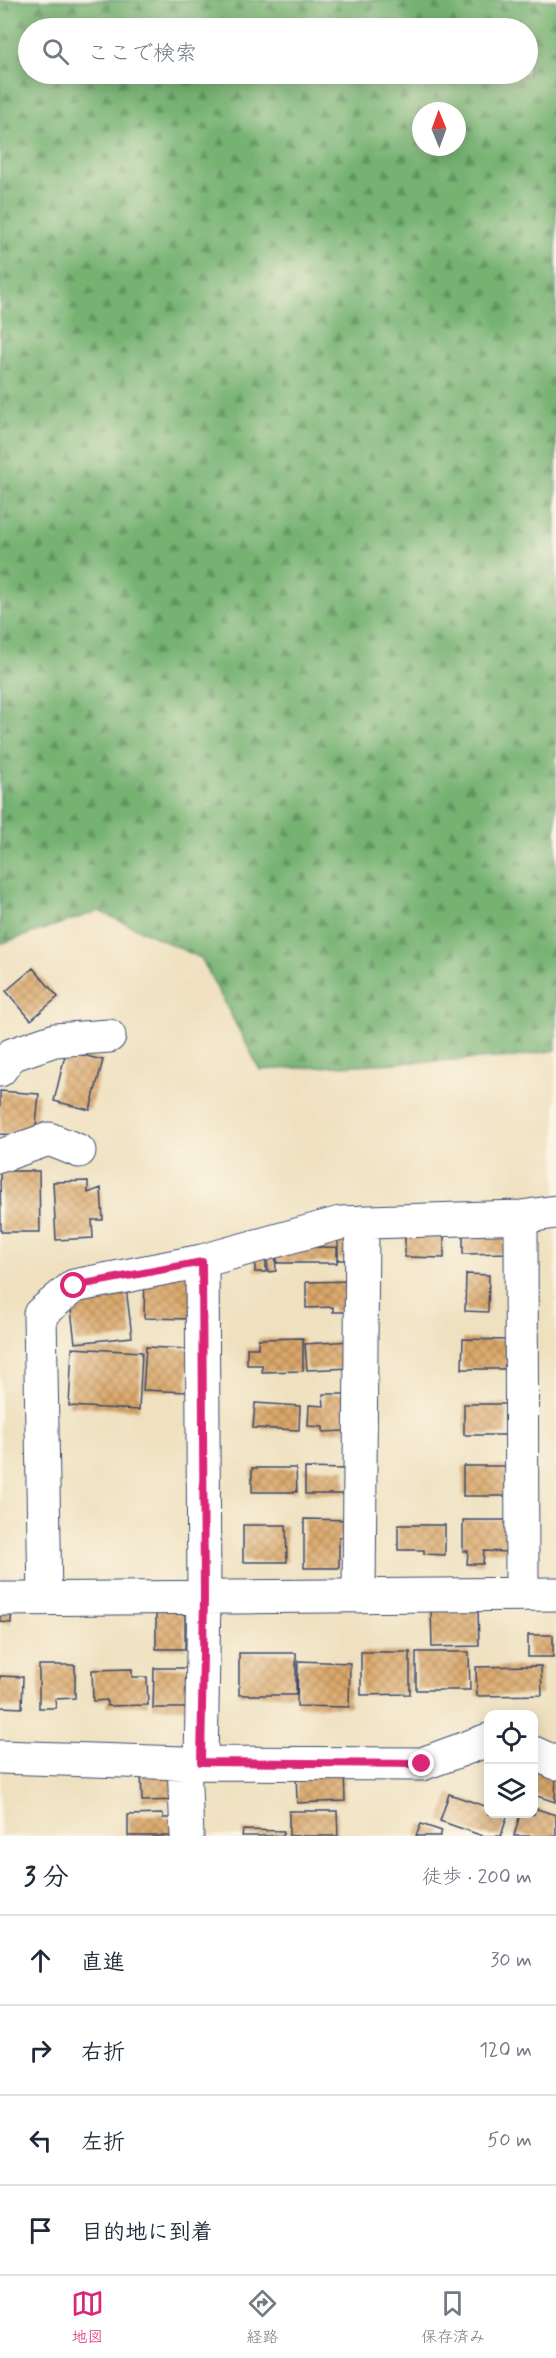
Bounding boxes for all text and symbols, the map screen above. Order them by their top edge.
search box [18,18,538,84]
icon: search [39,35,72,68]
text: ここで検索 [87,40,197,68]
north arrow [412,102,466,156]
route start [60,1272,86,1298]
map controls [484,1710,538,1818]
button: locate [484,1710,538,1764]
route end [408,1750,434,1776]
button: layers [484,1764,538,1818]
text: 3 分 [24,1861,69,1895]
text: 徒歩 · 200 m [422,1864,532,1891]
icon: ahead [24,1944,57,1977]
text: 30 m [490,1947,532,1974]
text: 直進 [81,1949,125,1977]
icon: right [24,2034,57,2067]
text: 120 m [479,2037,532,2064]
text: 右折 [81,2039,125,2067]
icon: left [24,2124,57,2157]
text: 50 m [487,2127,532,2154]
text: 左折 [81,2129,125,2157]
icon: arrive [24,2214,57,2247]
text: 目的地に到着 [81,2219,213,2247]
tab: 地図 [71,2287,104,2348]
tab: 経路 [246,2287,279,2348]
tab: 保存済み [421,2287,485,2348]

